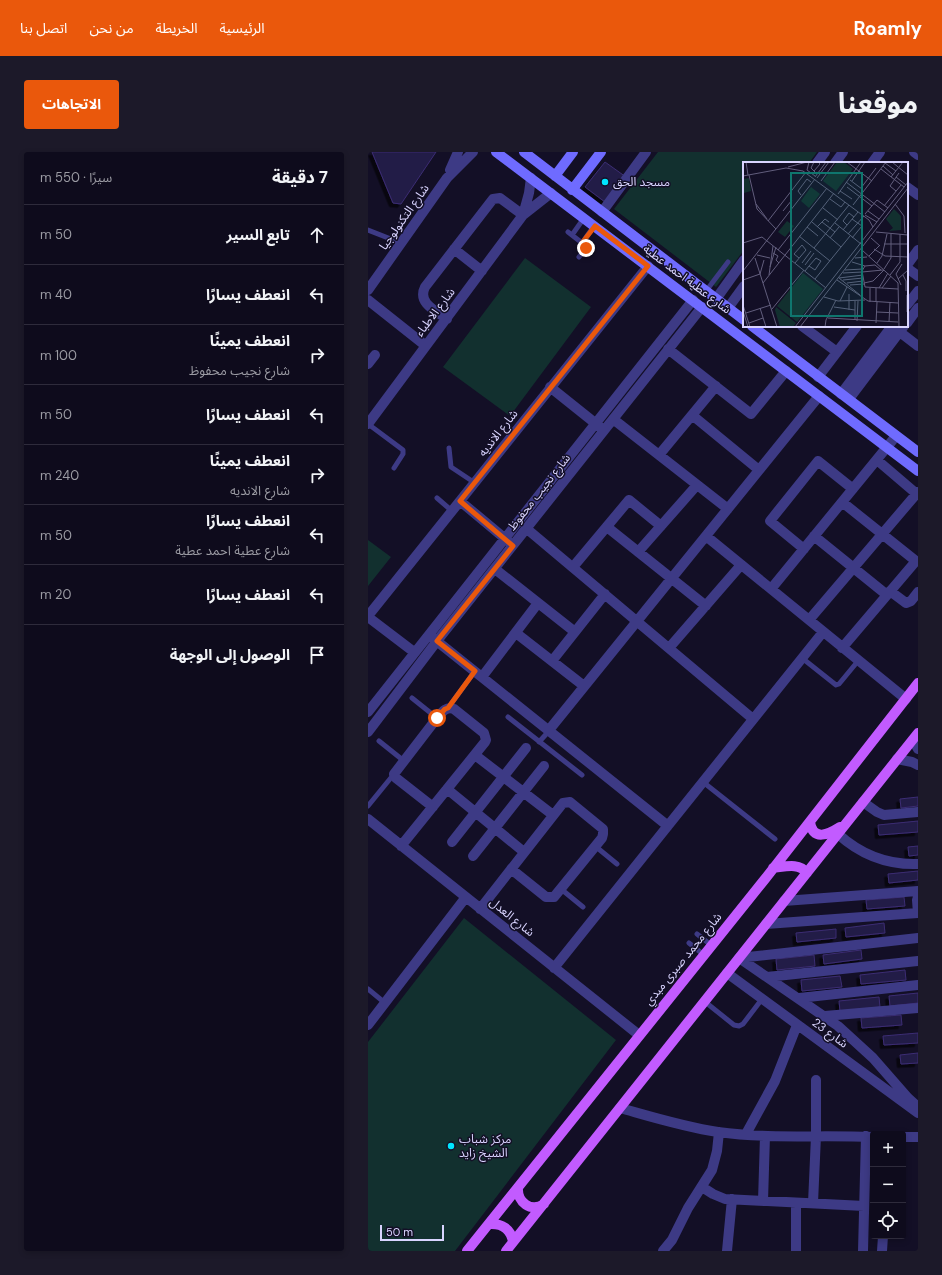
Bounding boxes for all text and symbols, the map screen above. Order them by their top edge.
text: Roamly [853,16,922,41]
text: اتصل بنا [20,19,67,37]
text: من نحن [89,19,134,37]
text: الخريطة [156,19,198,37]
text: الرئيسية [220,19,265,37]
button: الاتجاهات [24,80,119,129]
text: موقعنا [838,85,918,122]
inset map [743,162,908,327]
text: 7 دقيقة [272,166,328,188]
text: سيرًا · 550 m [40,169,112,186]
place label: مسجد الحق [613,174,670,190]
marker: مسجد الحق [600,177,610,187]
street label: شارع التكنولوجيا [375,181,433,254]
icon: ahead [306,224,328,246]
text: تابع السير [226,225,290,245]
text: 50 m [40,226,72,243]
route end [577,239,595,257]
street label: شارع عطية احمد عطية [639,241,734,318]
icon: left [306,284,328,306]
street label: شارع الاطباء [411,284,459,340]
text: انعطف يسارًا [206,285,290,305]
text: 40 m [40,286,72,303]
text: انعطف يمينًا [210,331,290,351]
icon: right [306,344,328,366]
text: 100 m [40,347,77,364]
text: شارع نجيب محفوظ [189,362,290,379]
icon: left [306,404,328,426]
text: انعطف يسارًا [206,405,290,425]
text: 50 m [40,406,72,423]
street label: شارع الانديه [475,406,522,460]
street label: شارع نجيب محفوظ [504,450,575,534]
text: انعطف يمينًا [210,451,290,471]
icon: right [306,464,328,486]
text: 240 m [40,467,79,484]
text: شارع الانديه [230,482,290,499]
text: انعطف يسارًا [206,511,290,531]
icon: left [306,524,328,546]
text: 50 m [40,527,72,544]
text: شارع عطية احمد عطية [175,542,290,559]
icon: left [306,584,328,606]
text: انعطف يسارًا [206,585,290,605]
text: 20 m [40,586,71,603]
icon: arrive [306,644,328,666]
text: الوصول إلى الوجهة [170,645,290,665]
route start [428,709,446,727]
street label: شارع العدل [486,894,538,941]
street label: شارع محمد صبرى مبدي [641,909,727,1010]
street label: شارع 23 [808,1015,851,1052]
place label: مركز شباب الشيخ زايد [459,1131,511,1162]
map controls [870,1131,906,1239]
button: + [870,1131,906,1167]
marker: مركز شباب الشيخ زايد [446,1141,456,1151]
button: − [870,1167,906,1203]
button: locate [870,1203,906,1239]
scale bar [380,1223,444,1242]
text: 50 m [386,1225,413,1239]

